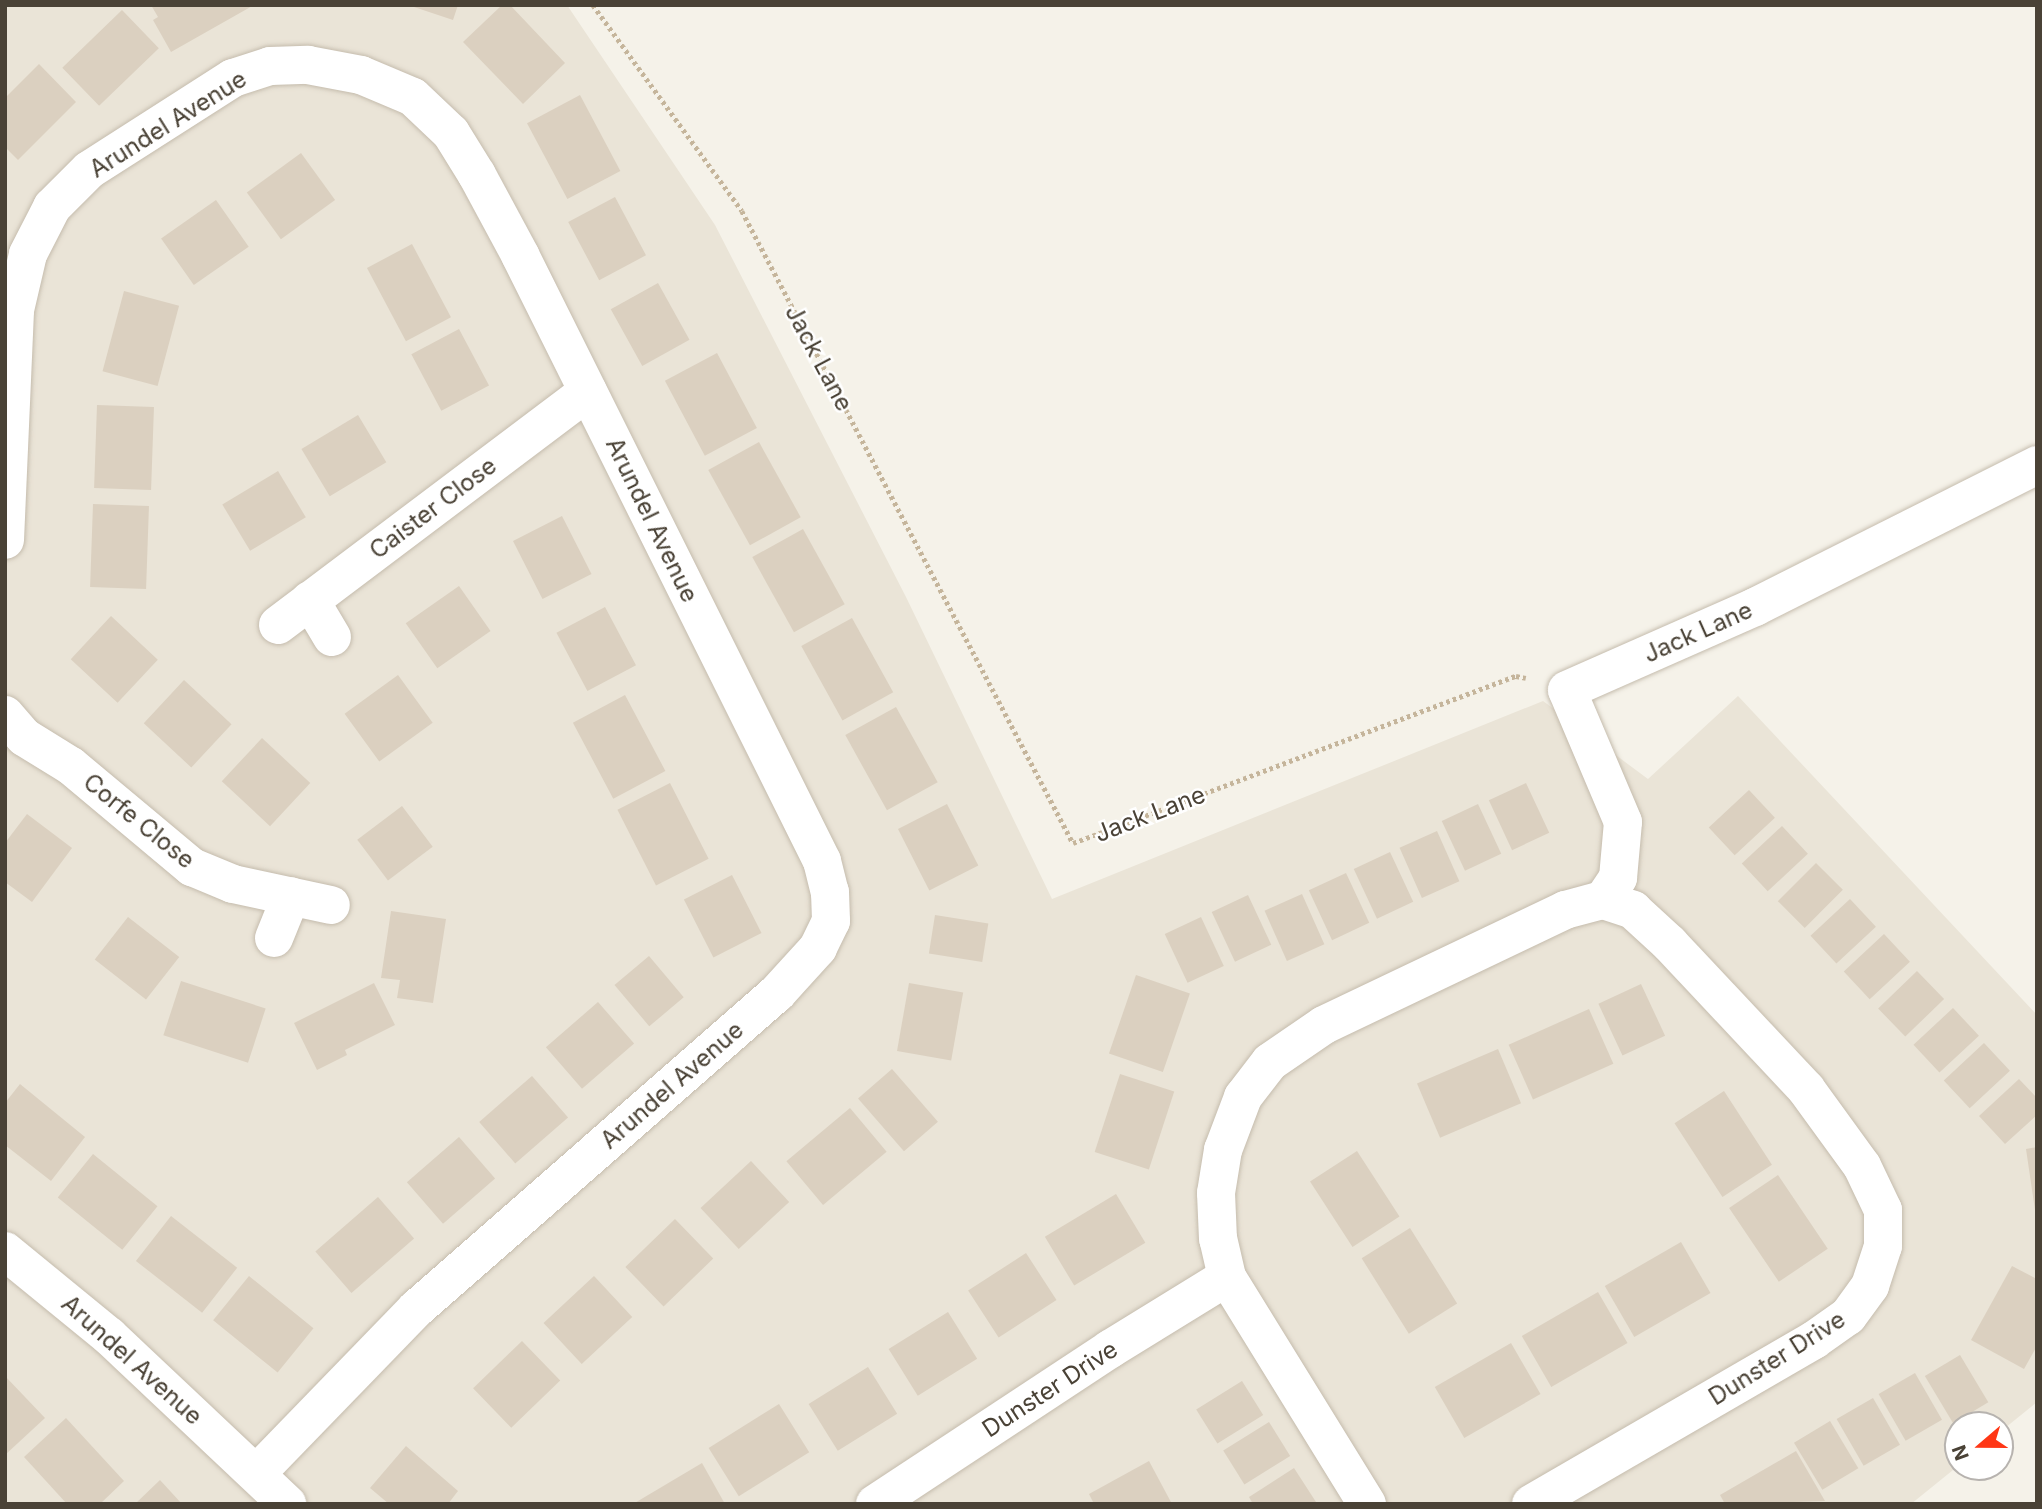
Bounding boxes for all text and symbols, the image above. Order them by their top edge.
street label: Arundel Avenue [84,64,252,184]
street label: Jack Lane [779,300,859,416]
street label: Arundel Avenue [600,433,704,607]
street label: Caister Close [364,451,502,565]
street label: Jack Lane [1639,595,1757,669]
street label: Corfe Close [78,767,200,875]
street label: Jack Lane [1091,780,1209,848]
street label: Arundel Avenue [595,1015,749,1155]
street label: Arundel Avenue [56,1289,208,1431]
street label: Dunster Drive [1704,1305,1850,1411]
street label: Dunster Drive [977,1335,1123,1443]
north arrow [1944,1411,2014,1481]
text: N [1947,1442,1974,1463]

